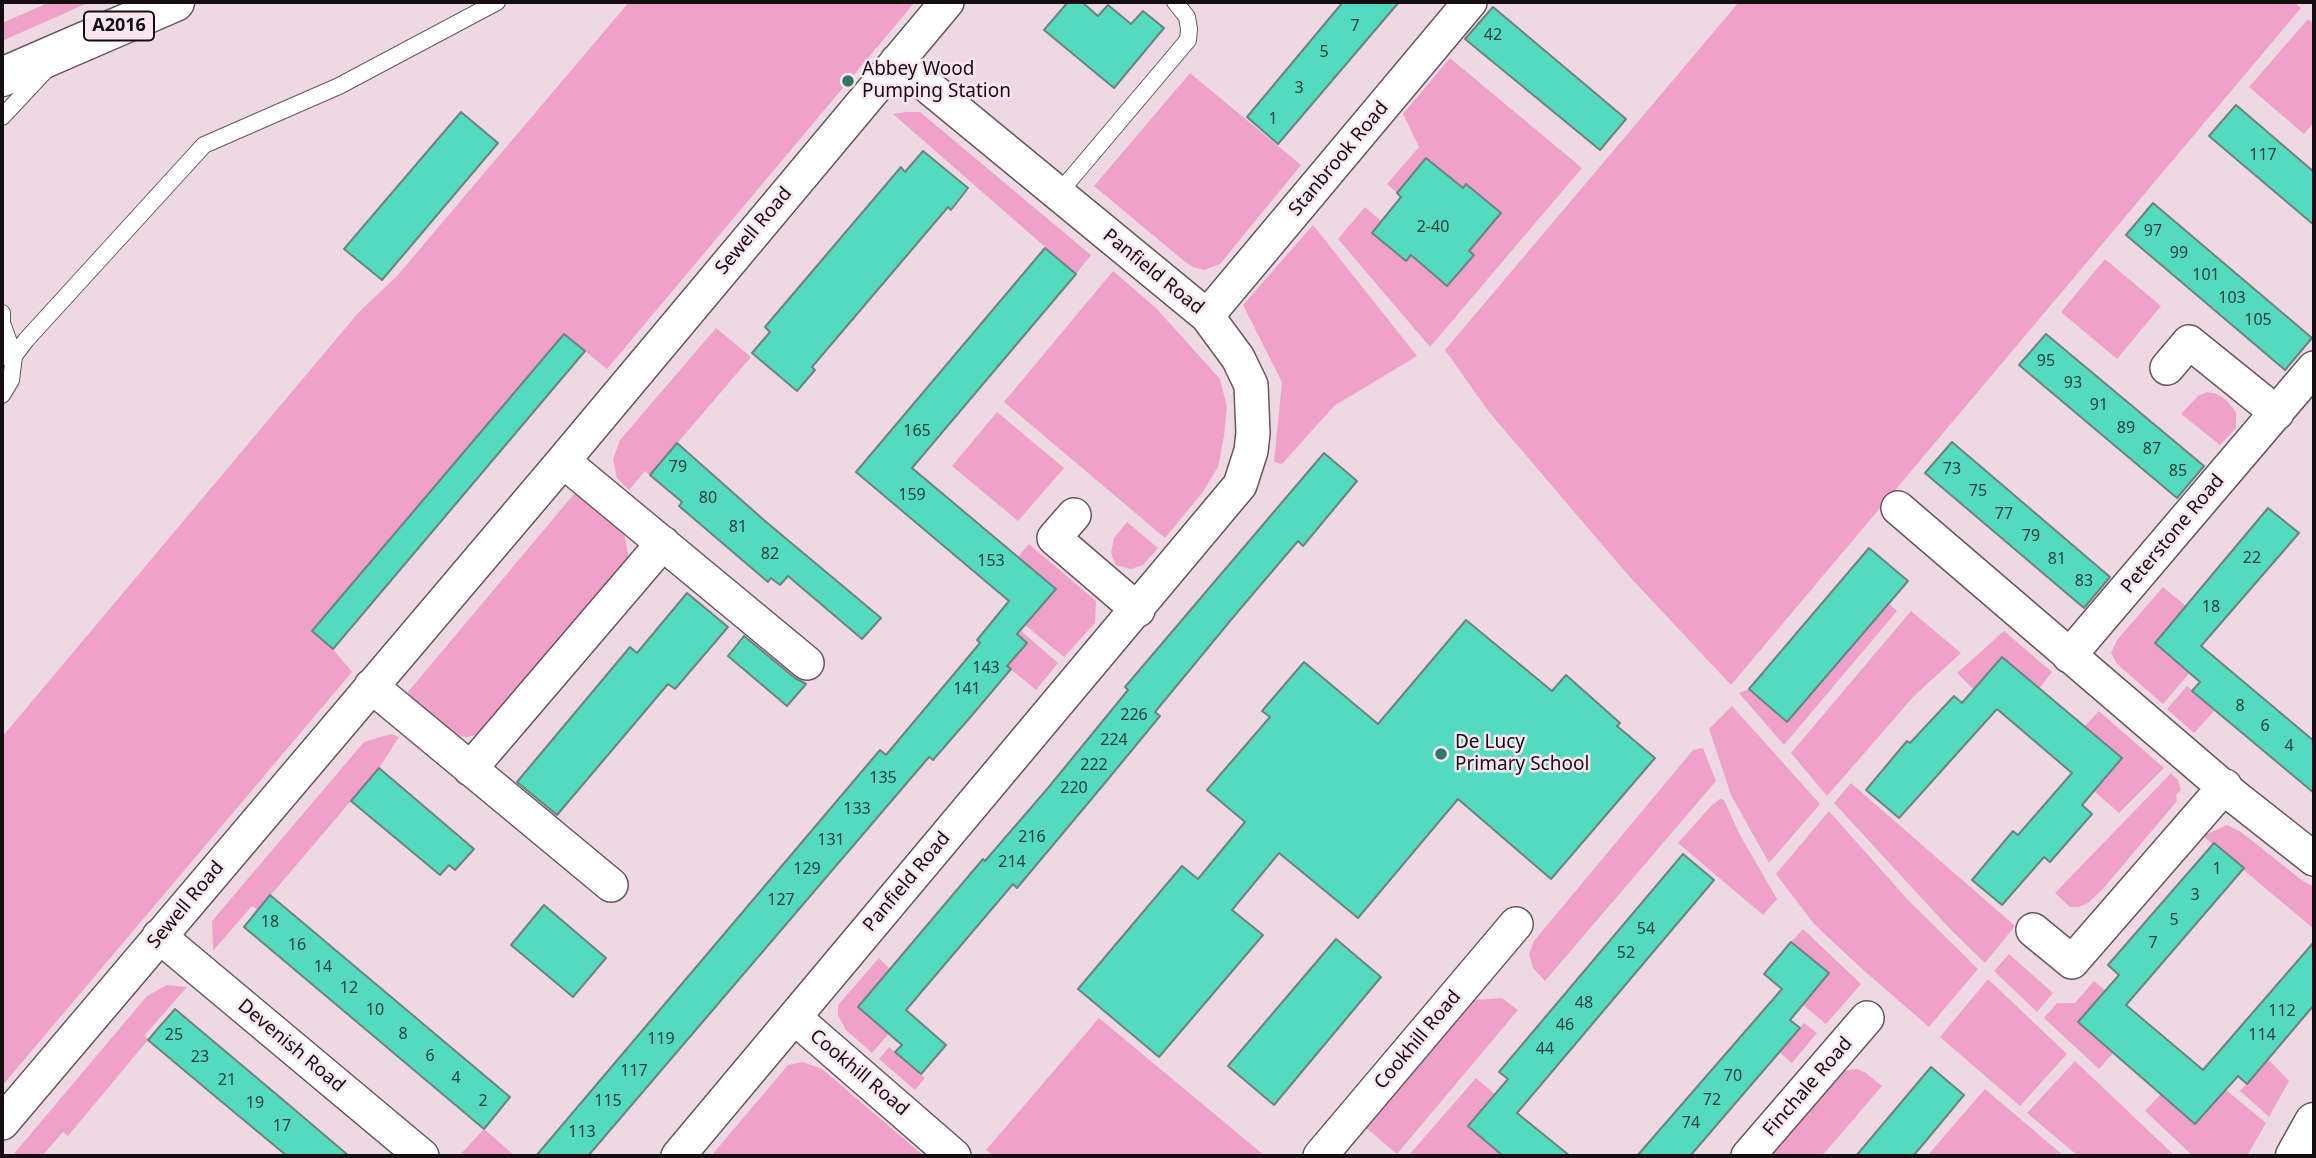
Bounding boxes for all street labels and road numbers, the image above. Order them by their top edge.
road number: A2016 [84,12,154,41]
street label: Stanbrook Road [1284,97,1394,221]
street label: Sewell Road [711,183,797,279]
street label: Panfield Road [1098,224,1208,320]
street label: Peterstone Road [2117,470,2229,598]
street label: Panfield Road [859,827,955,937]
street label: Sewell Road [143,857,229,953]
street label: Cookhill Road [1370,986,1466,1094]
street label: Devenish Road [233,995,349,1097]
street label: Cookhill Road [805,1025,913,1121]
street label: Finchale Road [1759,1033,1857,1141]

